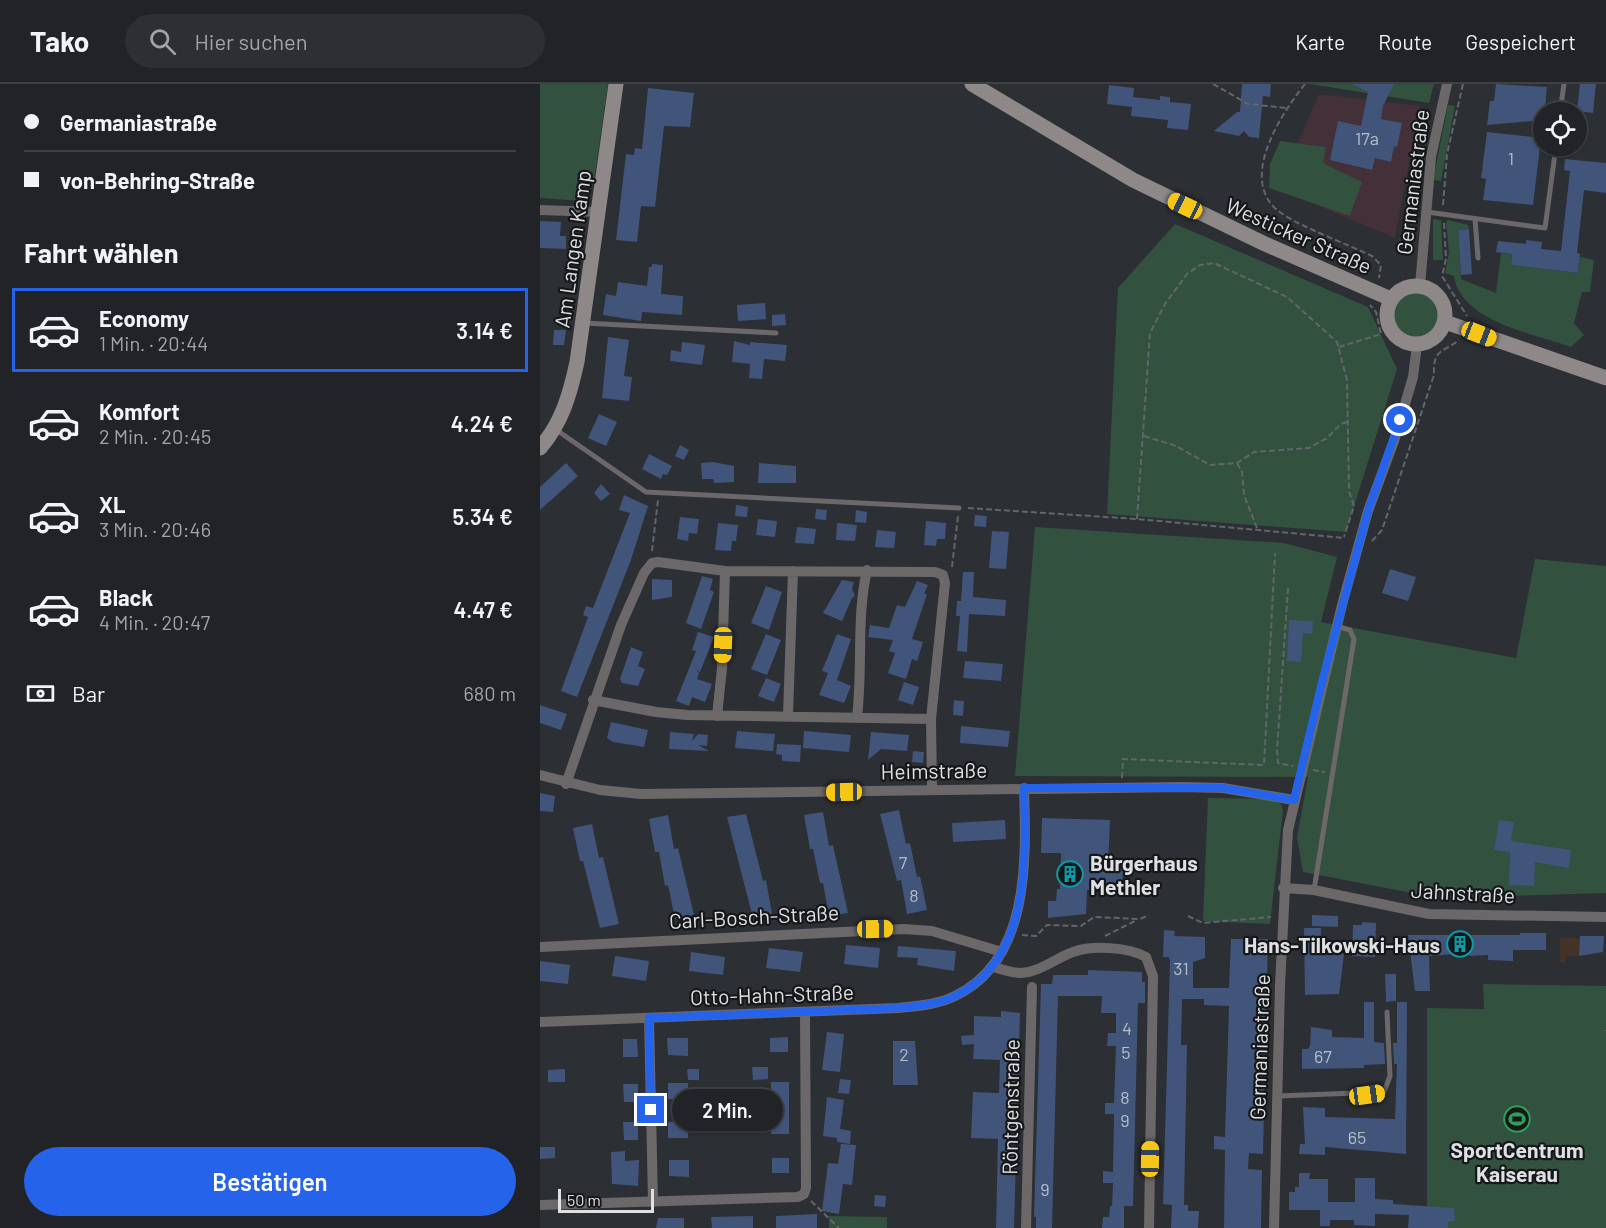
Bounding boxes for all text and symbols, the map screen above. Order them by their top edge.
search box [125,14,545,68]
text: Tako [30,24,89,58]
icon: search [146,25,179,58]
text: Hier suchen [194,28,308,54]
text: Karte [1295,29,1345,54]
text: Route [1378,29,1432,54]
text: Gespeichert [1465,29,1576,54]
map controls [1533,102,1587,156]
button: locate [1533,102,1587,156]
street label: Germaniastraße [1391,108,1433,256]
text: Germaniastraße [60,109,217,135]
house number: 17a [1355,127,1379,149]
house number: 1 [1508,147,1514,169]
text: von-Behring-Straße [60,167,255,193]
street label: Am Langen Kamp [549,169,595,329]
car [1165,190,1205,222]
street label: Westicker Straße [1222,192,1376,278]
text: Fahrt wählen [24,236,179,268]
icon: car [27,303,81,357]
text: Economy [99,305,189,331]
text: 3.14 € [456,317,513,343]
car [1459,319,1499,349]
text: 1 Min. · 20:44 [99,331,208,355]
icon: car [27,396,81,450]
text: Komfort [99,398,180,424]
route start [1386,406,1413,433]
text: 4.24 € [451,410,513,436]
text: 2 Min. · 20:45 [99,424,211,448]
icon: car [27,489,81,543]
text: XL [99,491,125,517]
text: 5.34 € [452,503,513,529]
text: 3 Min. · 20:46 [99,517,211,541]
icon: car [27,582,81,636]
text: Black [99,584,153,610]
text: 4.47 € [453,596,513,622]
text: 4 Min. · 20:47 [99,610,210,634]
car [713,627,733,663]
icon: cash [24,677,57,710]
text: Bar [72,680,105,706]
text: 680 m [463,681,516,705]
street label: Heimstraße [880,757,988,783]
car [826,783,862,801]
place label: Bürgerhaus Methler [1090,850,1198,899]
house number: 7 [899,851,908,873]
building icon: Bürgerhaus Methler [1055,859,1085,889]
street label: Jahnstraße [1410,877,1516,907]
house number: 8 [909,884,919,906]
street label: Carl-Bosch-Straße [668,899,840,933]
car [857,920,893,938]
building icon: Hans-Tilkowski-Haus [1445,929,1475,959]
place label: Hans-Tilkowski-Haus [1244,932,1440,957]
house number: 31 [1173,957,1189,979]
street label: Germaniastraße [1244,974,1274,1120]
street label: Otto-Hahn-Straße [690,979,854,1009]
house number: 4 [1122,1017,1132,1039]
street label: Röntgenstraße [996,1039,1024,1175]
house number: 5 [1121,1041,1131,1063]
house number: 2 [899,1043,909,1065]
house number: 67 [1314,1045,1332,1067]
car [1348,1084,1386,1106]
house number: 8 [1120,1086,1130,1108]
callout: 2 Min. [672,1089,783,1131]
route end [637,1096,664,1123]
text: 2 Min. [702,1098,753,1122]
sports icon: SportCentrum Kaiserau [1502,1104,1532,1134]
house number: 9 [1120,1109,1130,1131]
house number: 65 [1348,1126,1366,1148]
place label: SportCentrum Kaiserau [1451,1137,1583,1186]
car [1141,1141,1159,1177]
button: Bestätigen [24,1147,516,1216]
house number: 9 [1040,1178,1050,1200]
scale bar [558,1186,654,1214]
text: 50 m [567,1190,601,1209]

